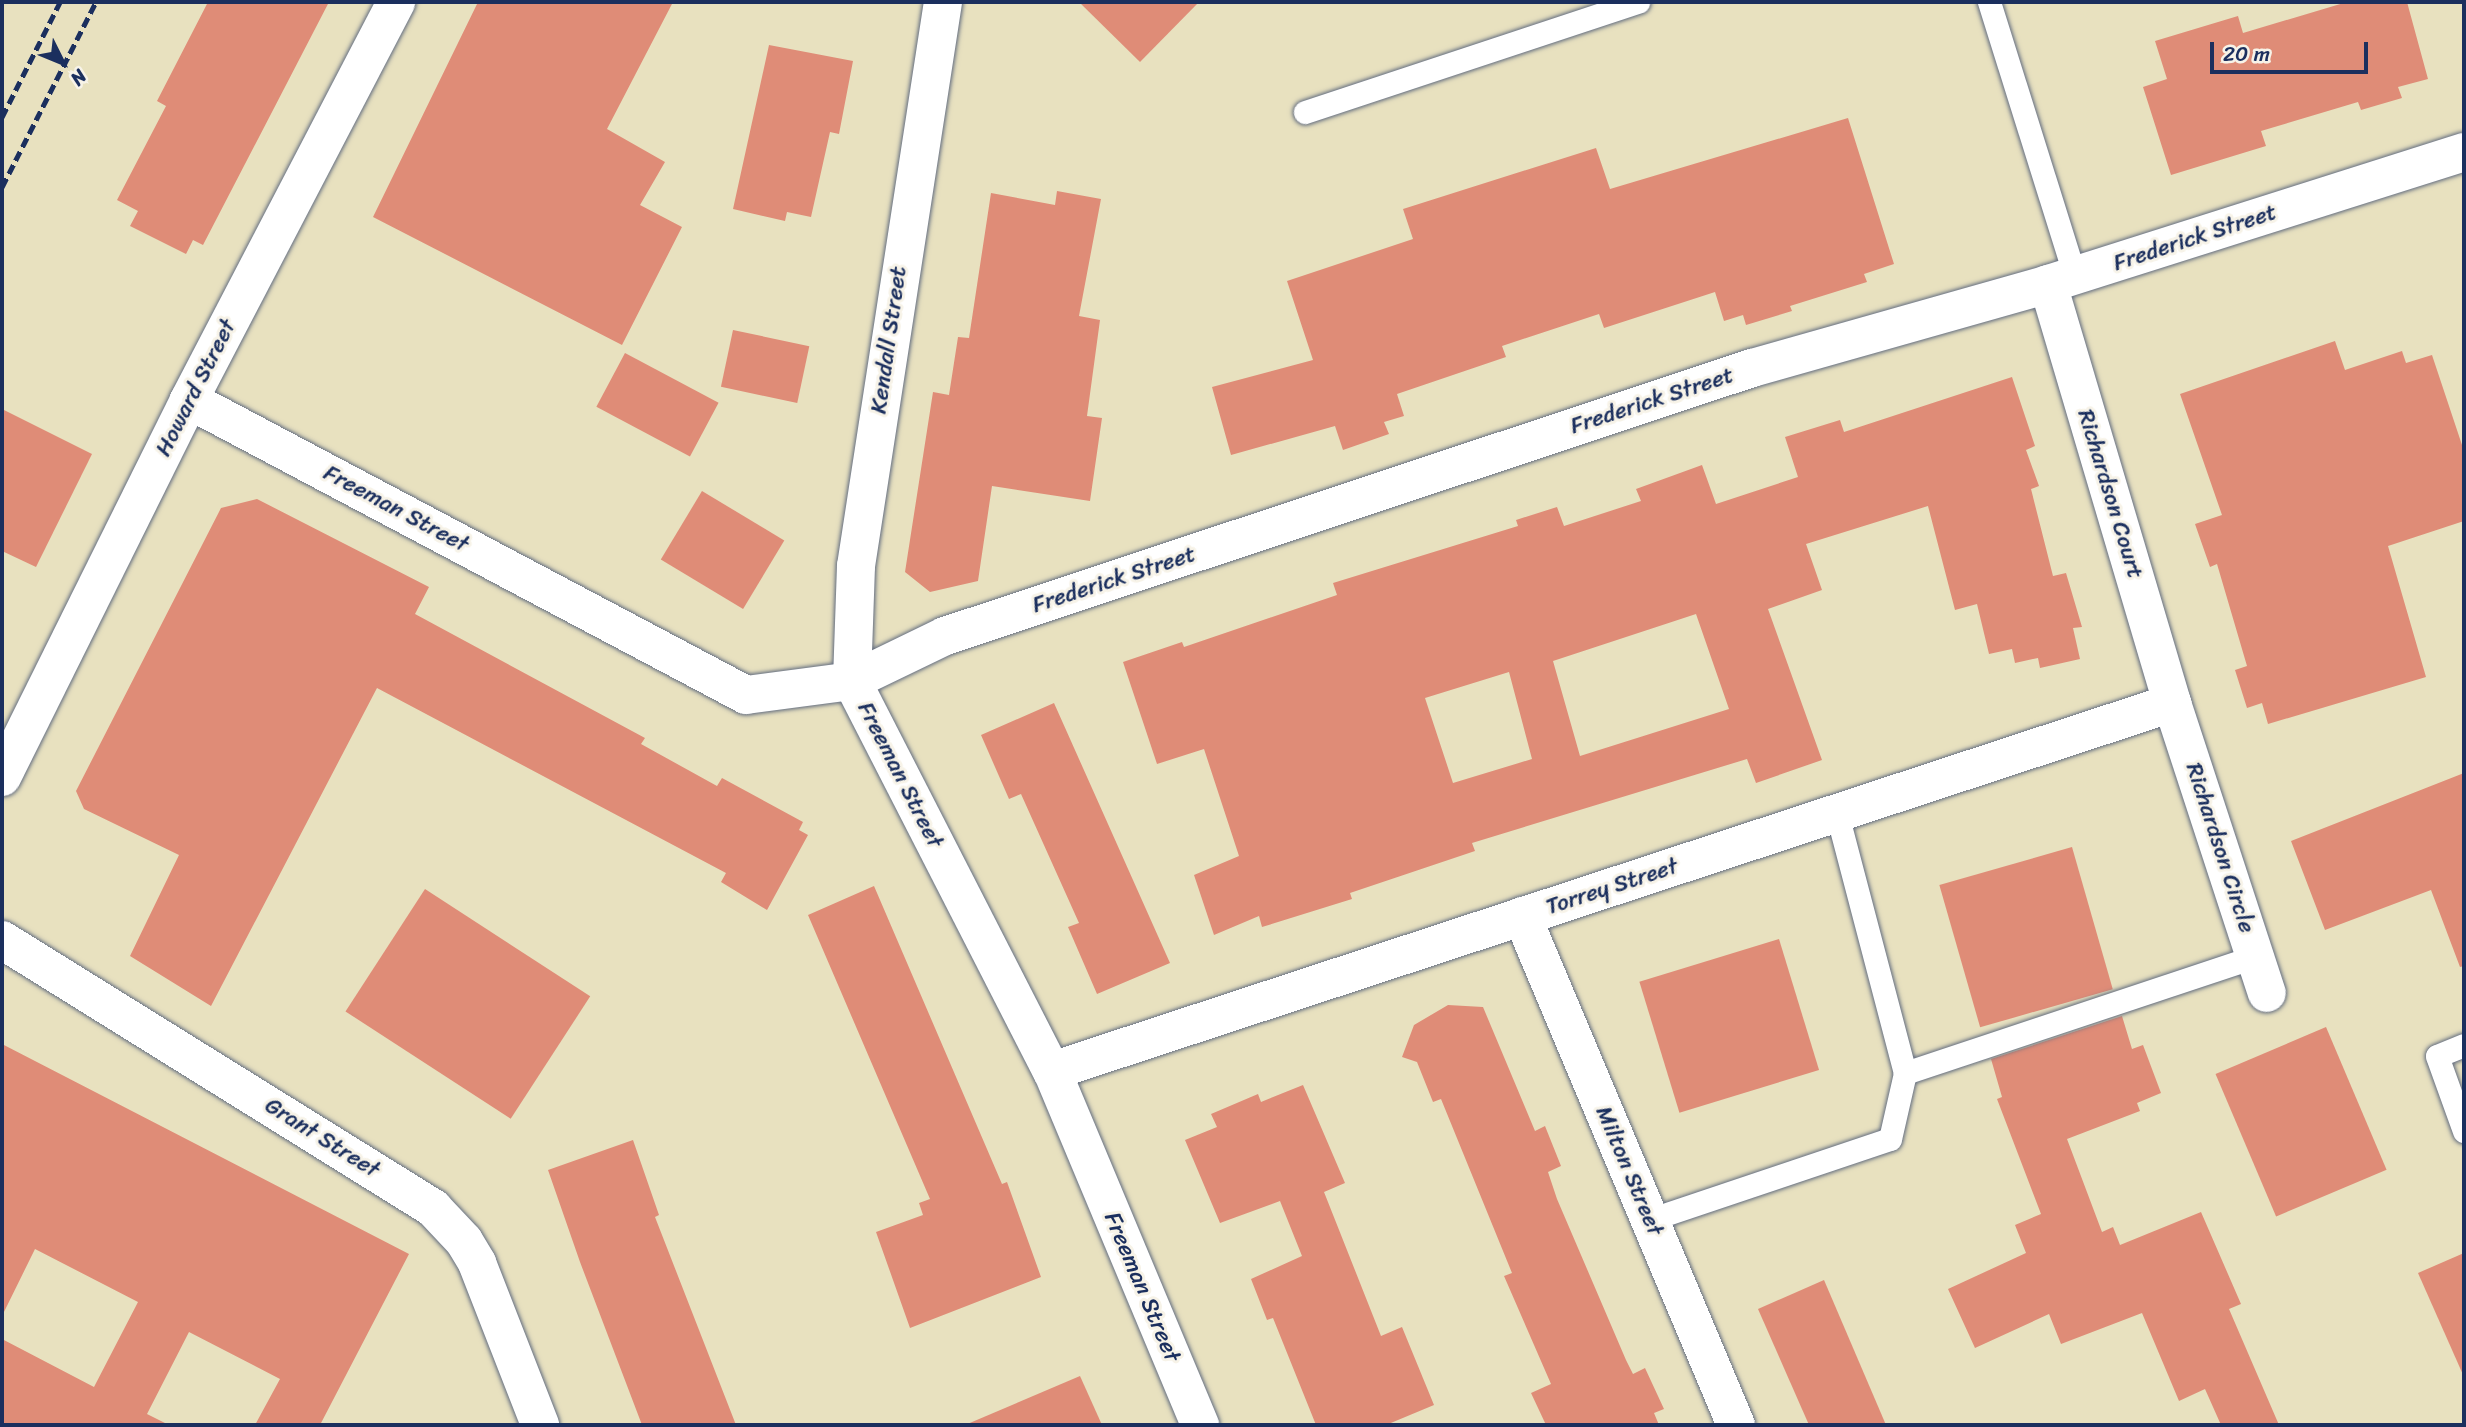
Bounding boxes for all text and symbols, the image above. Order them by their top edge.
north arrow [28,28,98,98]
scale bar [2214,28,2372,72]
text: 20 m [2223,35,2270,73]
text: N [62,62,95,94]
street label: Frederick Street [2110,199,2280,277]
street label: Kendall Street [865,265,913,415]
street label: Howard Street [150,315,242,461]
street label: Frederick Street [1567,362,1737,440]
street label: Richardson Court [2071,406,2149,582]
street label: Freeman Street [319,459,473,559]
street label: Frederick Street [1029,541,1199,619]
street label: Freeman Street [851,697,949,853]
street label: Richardson Circle [2179,759,2261,937]
street label: Torrey Street [1542,853,1682,921]
street label: Grant Street [260,1092,384,1184]
street label: Milton Street [1589,1102,1669,1240]
street label: Freeman Street [1098,1208,1186,1366]

